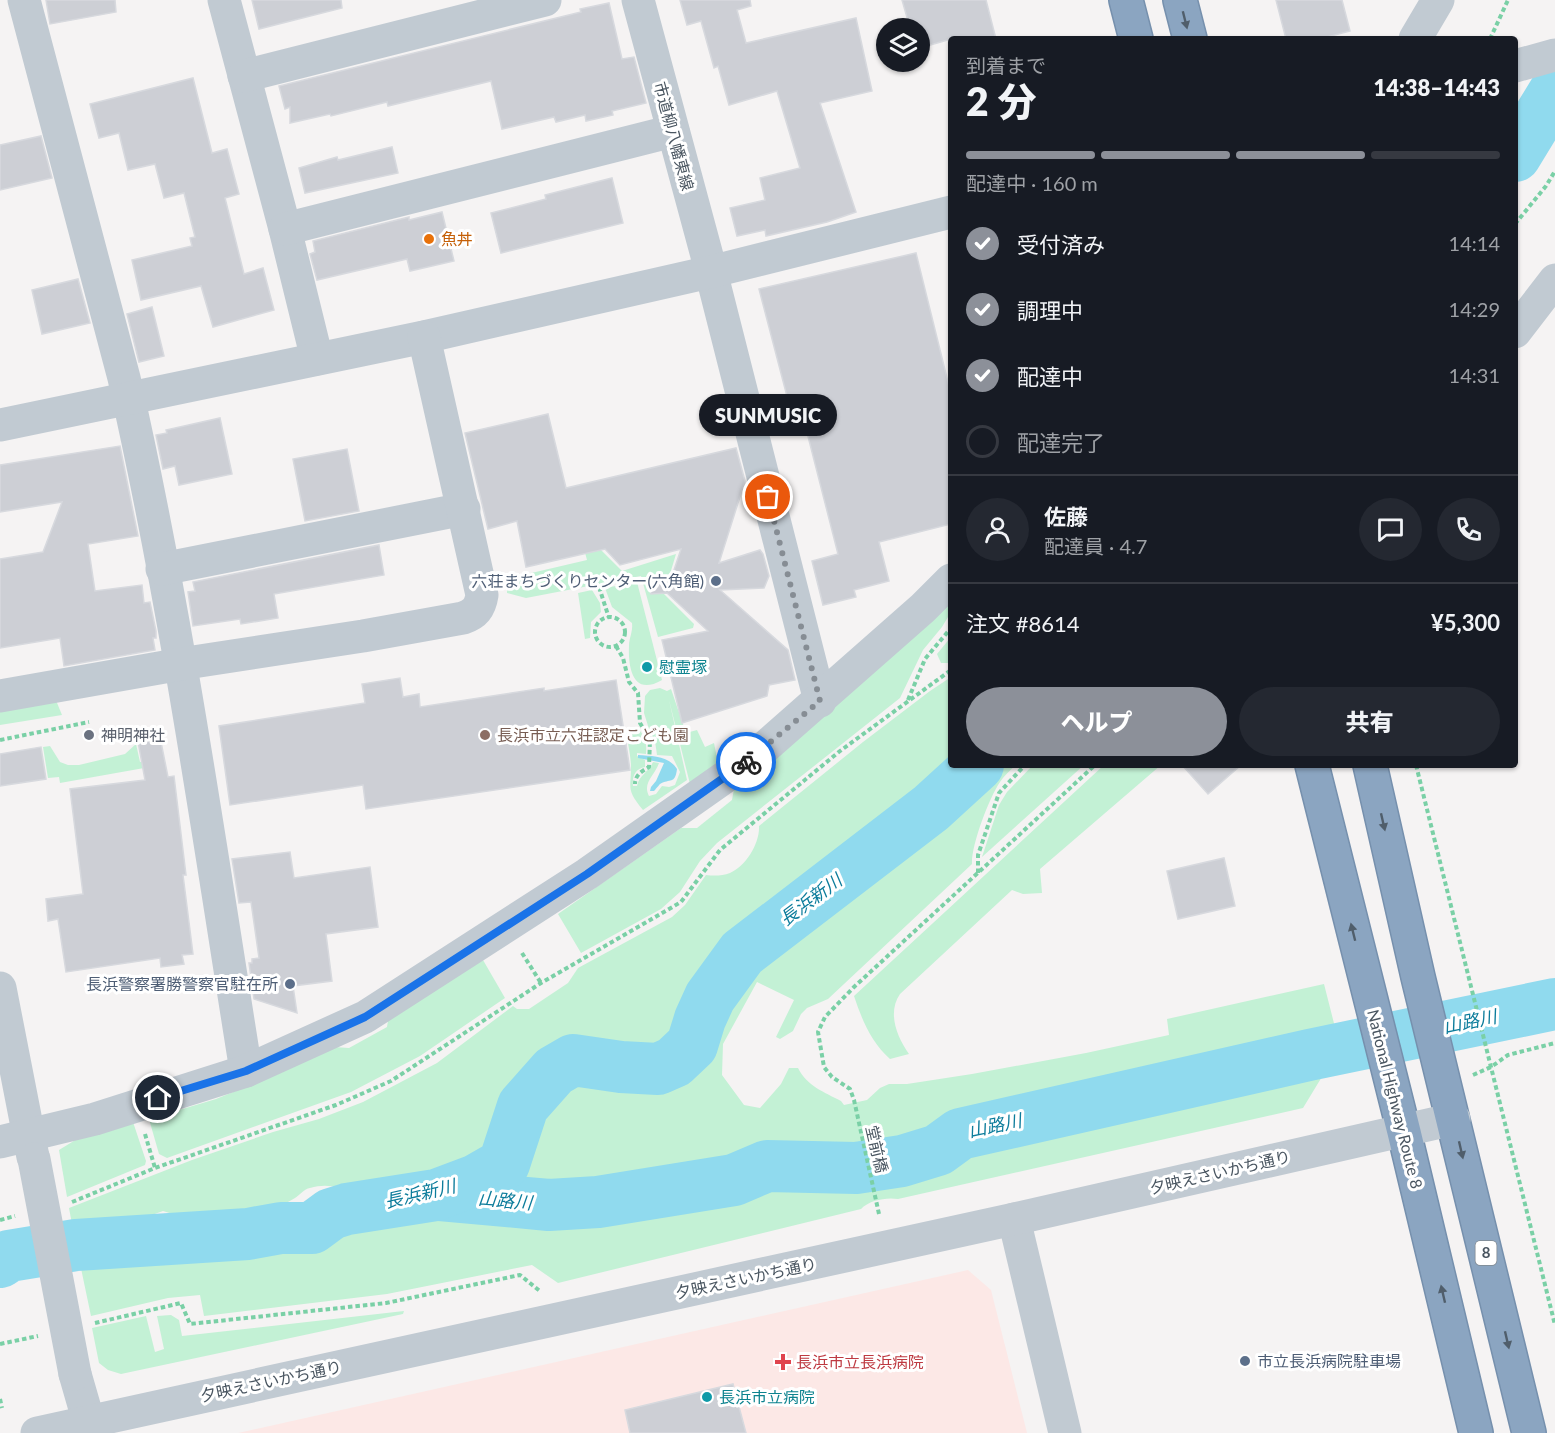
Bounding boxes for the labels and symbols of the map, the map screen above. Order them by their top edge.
one-way arrow [1180,10,1190,29]
street label: 市道柳八幡東線 [651,79,698,192]
place label: 魚丼 [441,229,473,248]
marker: 魚丼 [422,232,436,246]
callout: SUNMUSIC [699,395,837,437]
pin [742,471,793,522]
place label: 六荘まちづくりセンター(六角館) [471,571,704,590]
marker: 六荘まちづくりセンター(六角館) [709,574,723,588]
place label: 慰霊塚 [659,657,707,676]
marker: 慰霊塚 [640,660,654,674]
place label: 神明神社 [101,725,165,744]
place label: 長浜市立六荘認定こども園 [497,725,689,744]
marker: 神明神社 [82,728,96,742]
marker: 長浜市立六荘認定こども園 [478,728,492,742]
courier [716,732,776,792]
one-way arrow [1379,813,1388,832]
water label: 長浜新川 [775,868,847,930]
one-way arrow [1348,922,1357,940]
place label: 長浜警察署勝警察官駐在所 [86,974,278,993]
marker: 長浜警察署勝警察官駐在所 [283,977,297,991]
water label: 山路川 [1441,1004,1500,1037]
street label: National Highway Route 8 [1364,1007,1427,1190]
pin [132,1072,183,1123]
water label: 山路川 [966,1108,1025,1141]
street label: 堂前橋 [863,1123,892,1174]
one-way arrow [1457,1141,1467,1160]
street label: 夕映えさいかち通り [1148,1146,1292,1197]
water label: 長浜新川 [382,1174,459,1212]
water label: 山路川 [477,1187,535,1213]
road number: 8 [1476,1241,1496,1265]
street label: 夕映えさいかち通り [673,1253,818,1302]
one-way arrow [1437,1285,1447,1304]
one-way arrow [1502,1331,1512,1349]
place label: 市立長浜病院駐車場 [1257,1351,1401,1370]
place label: 長浜市立長浜病院 [796,1352,924,1371]
marker: 長浜市立長浜病院 [774,1353,792,1371]
marker: 市立長浜病院駐車場 [1238,1354,1252,1368]
street label: 夕映えさいかち通り [198,1356,343,1405]
place label: 長浜市立病院 [719,1387,815,1406]
marker: 長浜市立病院 [700,1390,714,1404]

